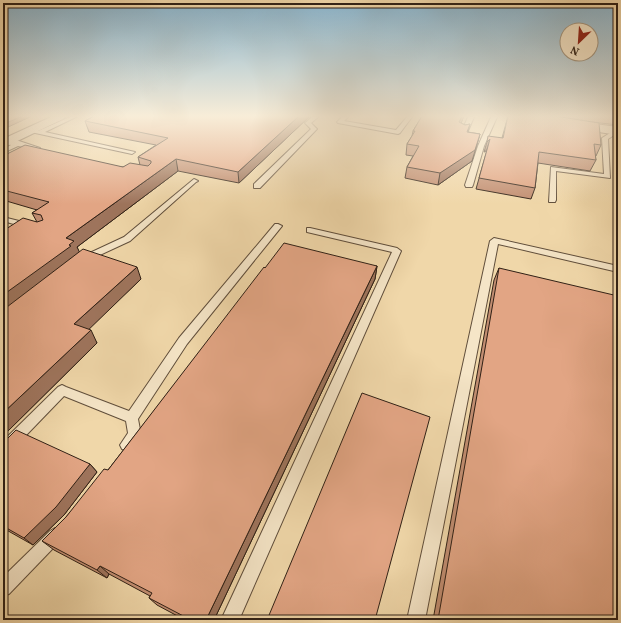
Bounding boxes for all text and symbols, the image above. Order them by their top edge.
north arrow [559,22,599,62]
text: N [569,41,582,58]

